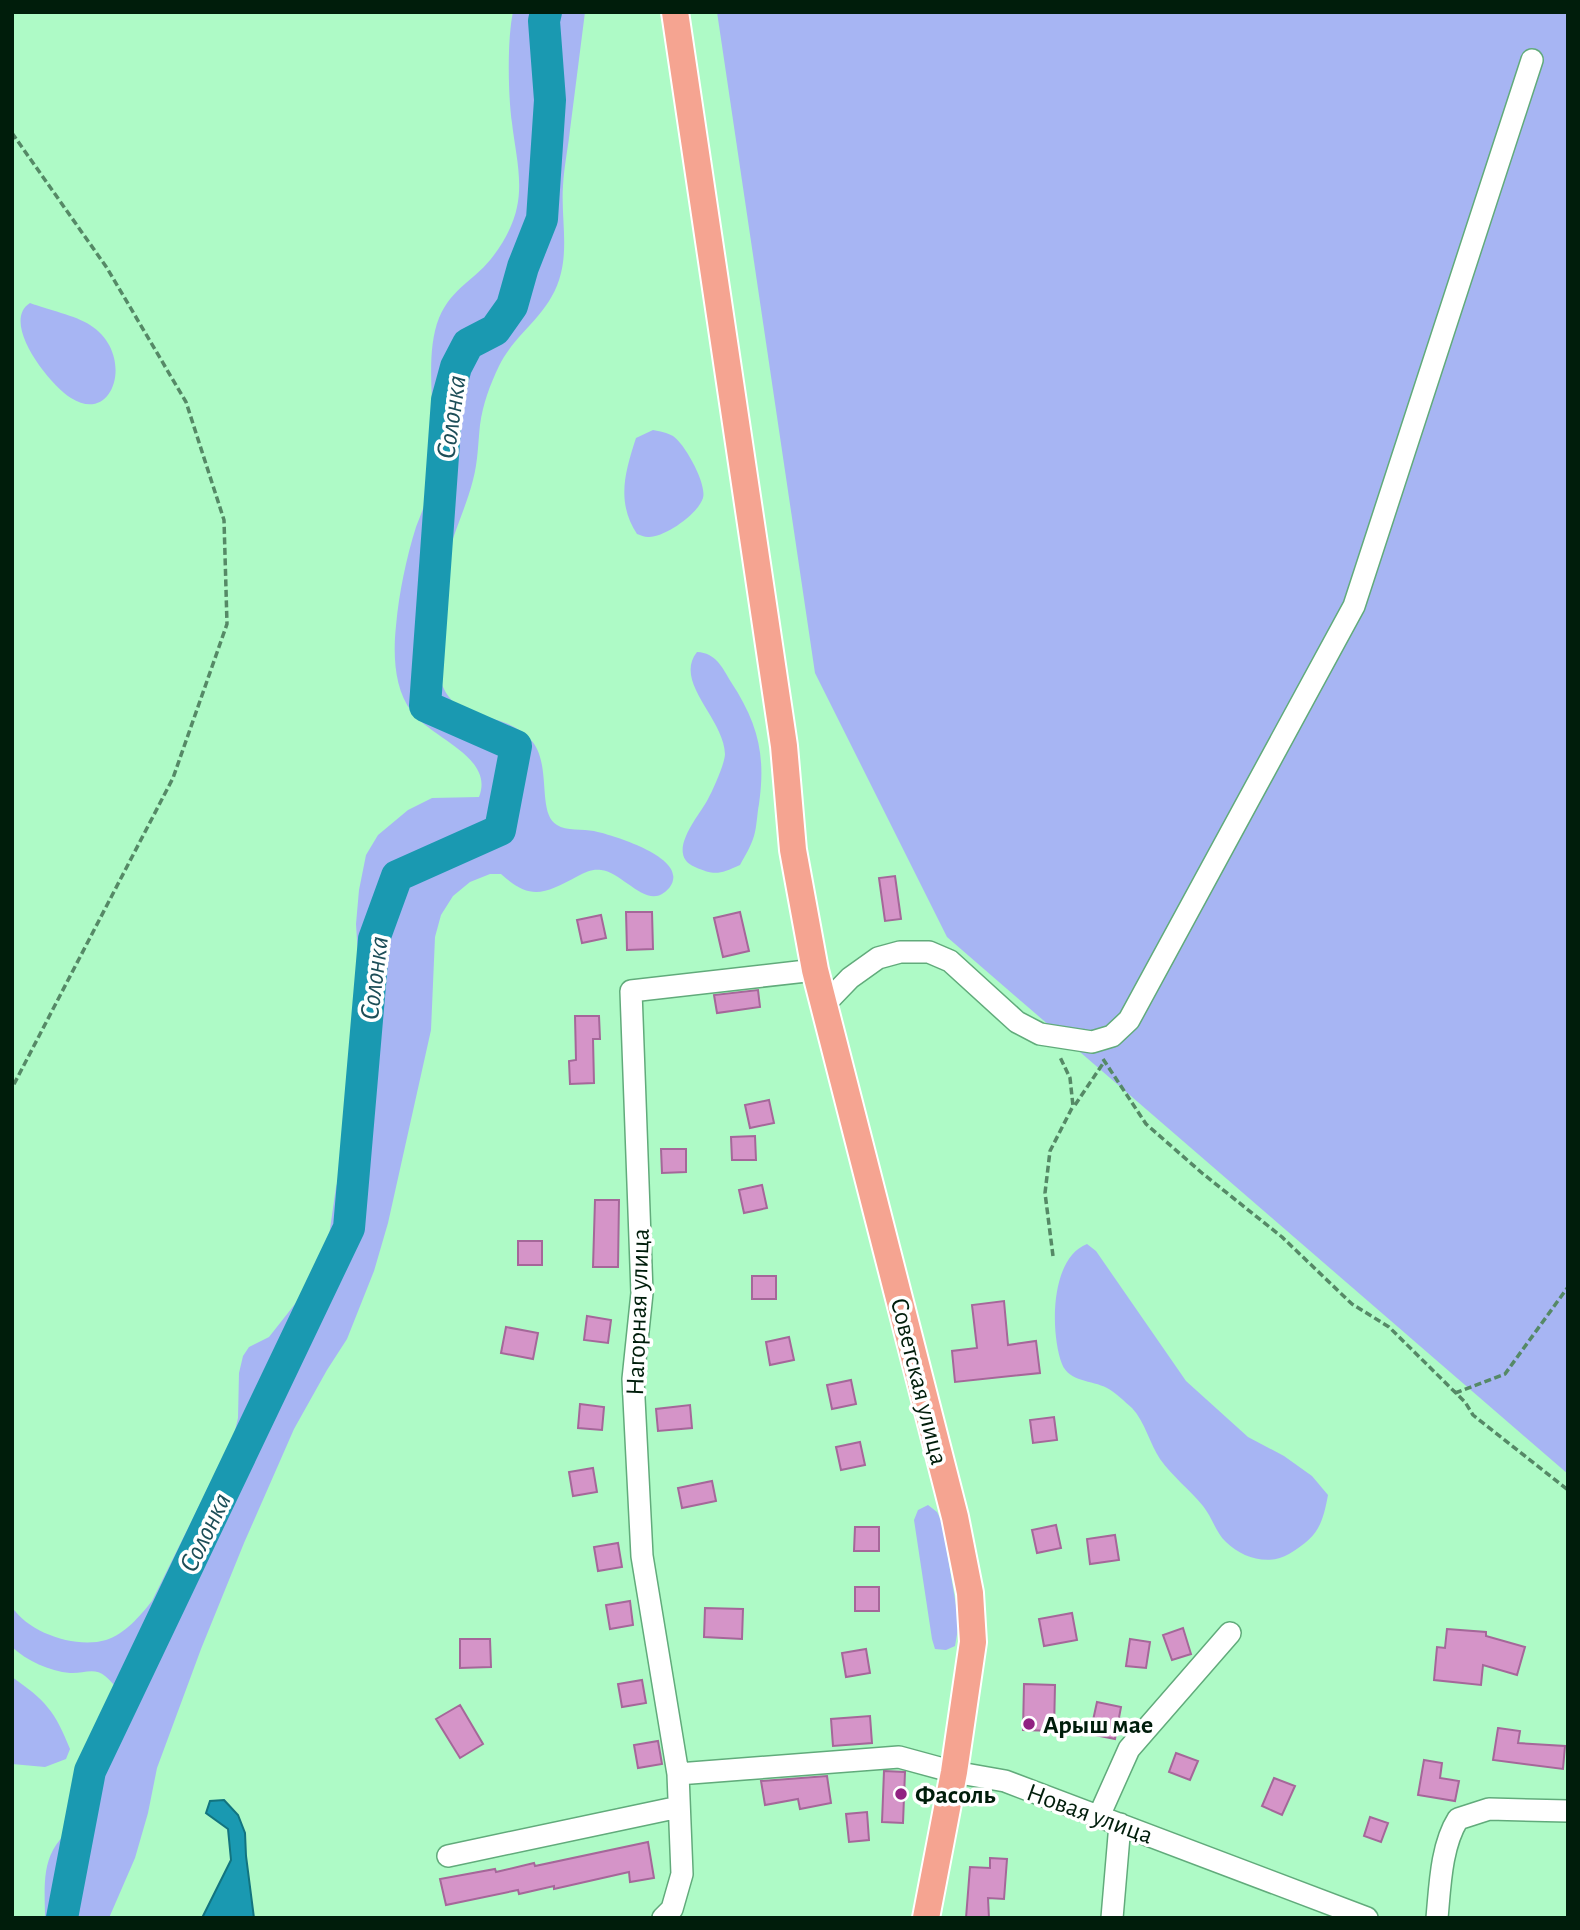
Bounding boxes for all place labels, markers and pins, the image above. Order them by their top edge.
place label: Арыш мае [1043,1712,1153,1738]
marker: Арыш мае [1021,1716,1037,1732]
place label: Фасоль [915,1782,996,1808]
marker: Фасоль [893,1786,909,1802]

